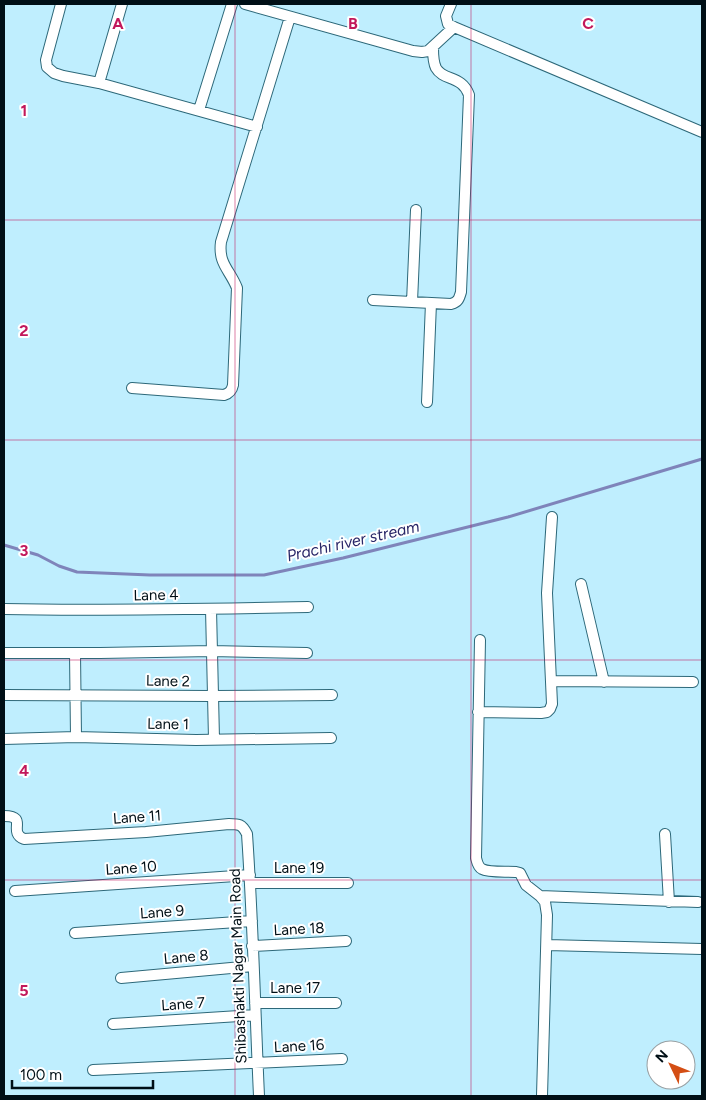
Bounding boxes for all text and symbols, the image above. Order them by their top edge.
text: A [112,14,124,33]
text: B [348,14,358,33]
text: C [582,14,594,33]
text: 1 [21,101,27,120]
text: 2 [19,321,29,340]
water label: Prachi river stream [285,516,422,566]
text: 3 [20,541,29,560]
street label: Lane 4 [133,586,179,604]
street label: Lane 2 [146,672,190,690]
street label: Lane 1 [147,715,189,733]
text: 4 [19,761,29,780]
street label: Lane 11 [112,806,162,828]
street label: Lane 10 [105,857,157,879]
street label: Lane 19 [274,859,324,877]
street label: Shibashakti Nagar Main Road [226,868,250,1064]
street label: Lane 9 [139,901,185,923]
street label: Lane 18 [273,919,325,939]
street label: Lane 8 [163,946,209,968]
street label: Lane 17 [270,979,320,997]
text: 5 [19,981,29,1000]
street label: Lane 7 [161,993,205,1015]
street label: Lane 16 [273,1036,325,1056]
north arrow [646,1040,696,1090]
text: N [652,1047,672,1066]
scale bar [12,1058,154,1090]
text: 100 m [20,1066,62,1084]

